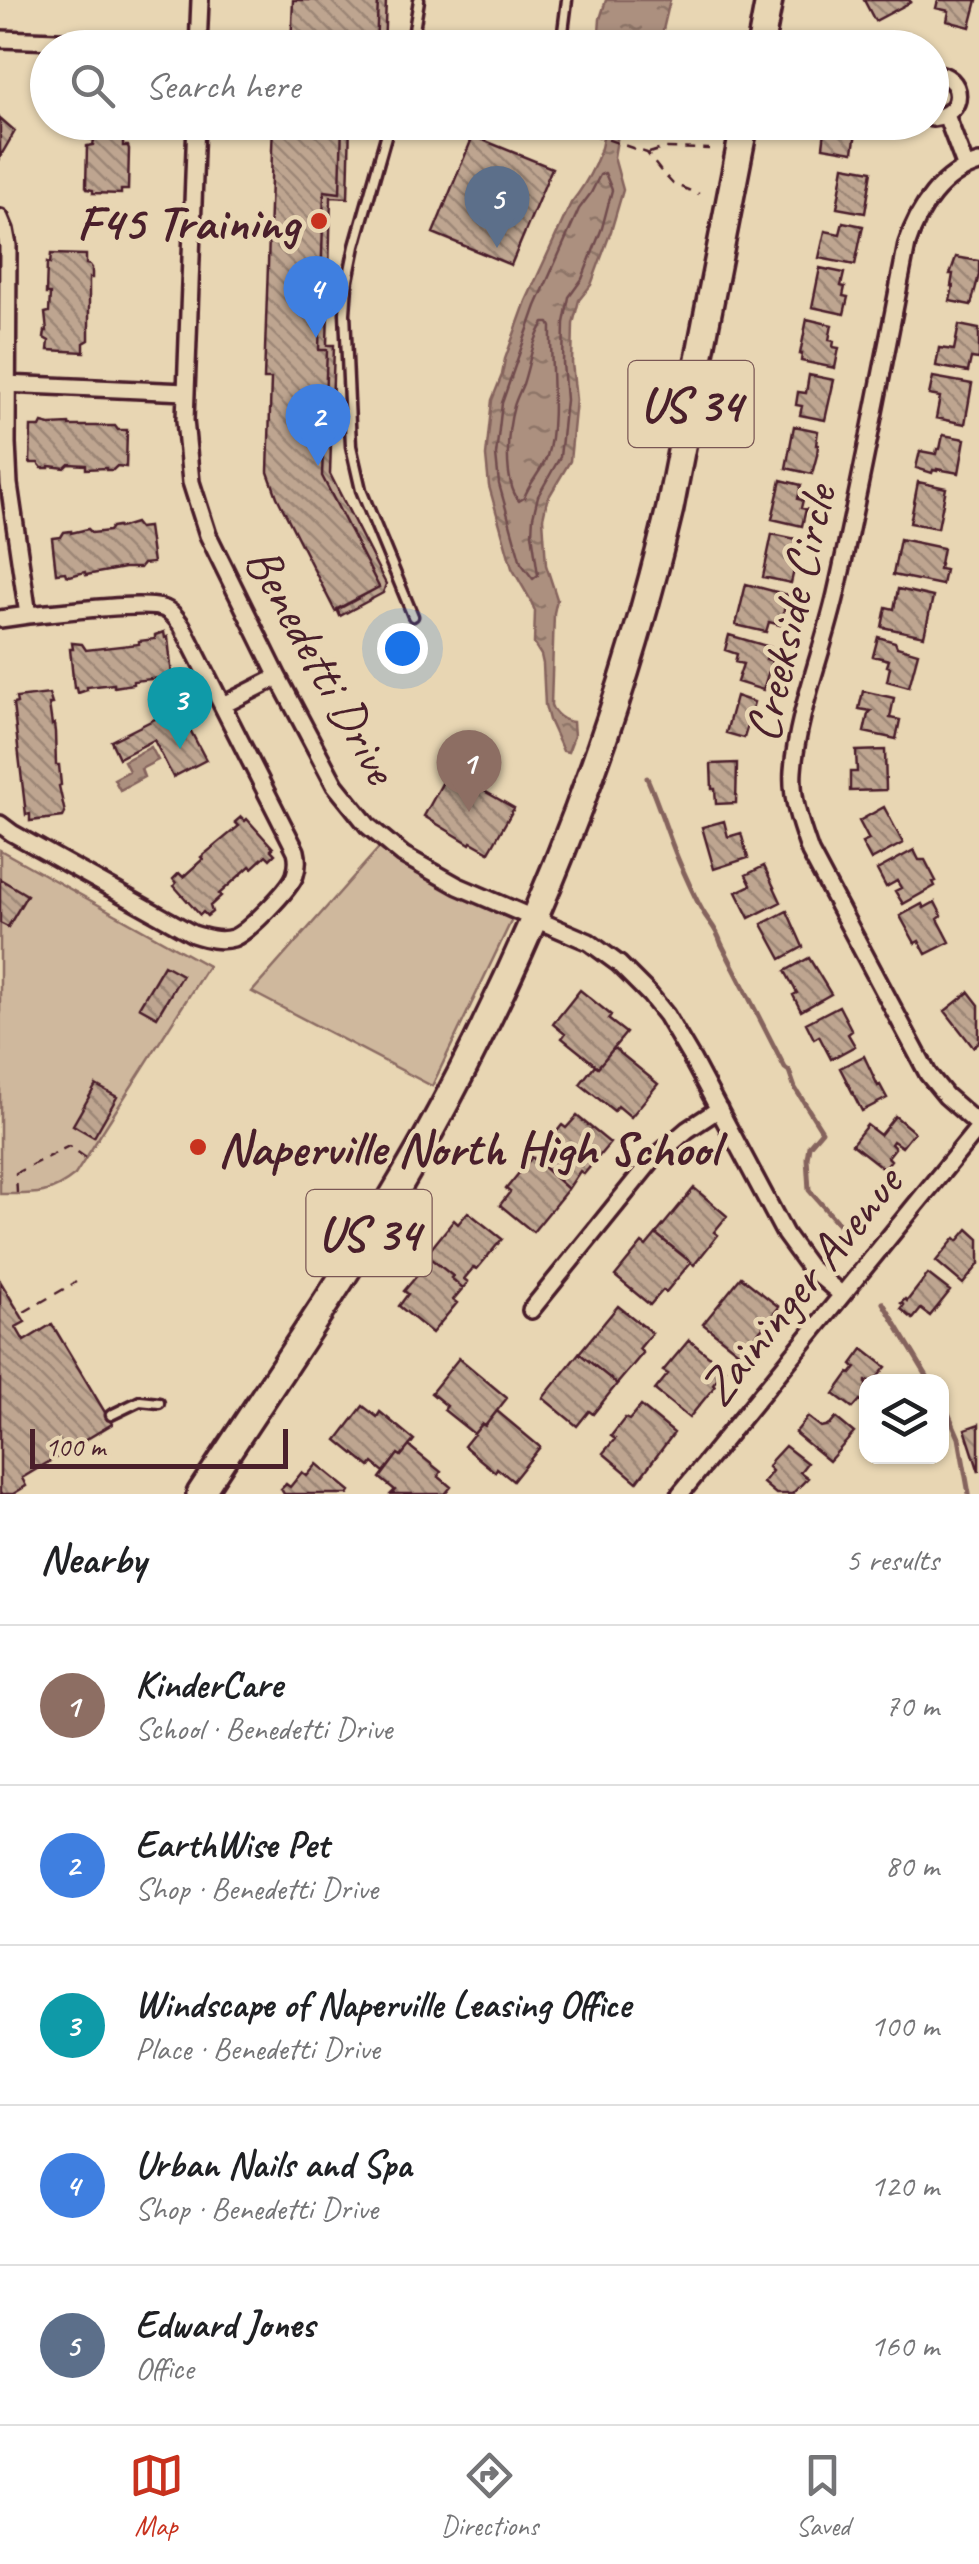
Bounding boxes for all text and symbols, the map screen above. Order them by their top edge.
search box [30,30,949,140]
icon: search [65,58,120,113]
text: Search here [145,62,300,109]
pin: 5 [464,166,530,248]
place label: F45 Training [77,191,303,254]
marker: F45 Training [308,210,330,232]
pin: 4 [284,255,348,338]
road number: US 34 [628,361,754,447]
pin: 2 [286,384,350,466]
street label: Creekside Circle [730,476,851,748]
street label: Benedetti Drive [231,535,414,796]
your location [377,623,428,674]
pin: 3 [148,666,212,749]
pin: 1 [436,730,502,812]
place label: Naperville North High School [218,1117,728,1180]
marker: Naperville North High School [187,1136,209,1158]
street label: Zaininger Avenue [684,1151,918,1418]
road number: US 34 [306,1190,432,1276]
map controls [859,1374,949,1464]
button: layers [859,1374,949,1464]
scale bar [30,1424,288,1468]
text: 100 m [45,1429,105,1464]
text: Nearby [40,1533,146,1586]
text: 5 results [845,1539,939,1580]
text: KinderCare [135,1661,282,1708]
text: 1 [65,1685,80,1726]
text: 70 m [885,1685,939,1726]
text: School · Benedetti Drive [135,1708,392,1749]
text: EarthWise Pet [135,1821,329,1868]
text: 2 [65,1845,80,1886]
text: 80 m [885,1845,939,1886]
text: Shop · Benedetti Drive [135,1868,378,1909]
text: Windscape of Naperville Leasing Office [135,1981,631,2028]
text: 3 [65,2005,80,2046]
text: 100 m [870,2005,939,2046]
text: Place · Benedetti Drive [135,2028,380,2069]
text: Urban Nails and Spa [135,2141,411,2188]
text: 4 [65,2165,80,2206]
text: 120 m [870,2165,939,2206]
text: Shop · Benedetti Drive [135,2188,378,2229]
text: Edward Jones [135,2301,314,2348]
text: 5 [66,2325,79,2366]
text: 160 m [870,2325,939,2366]
text: Office [135,2348,194,2389]
tab: Map [129,2448,184,2543]
tab: Directions [441,2448,538,2543]
tab: Saved [795,2448,850,2543]

